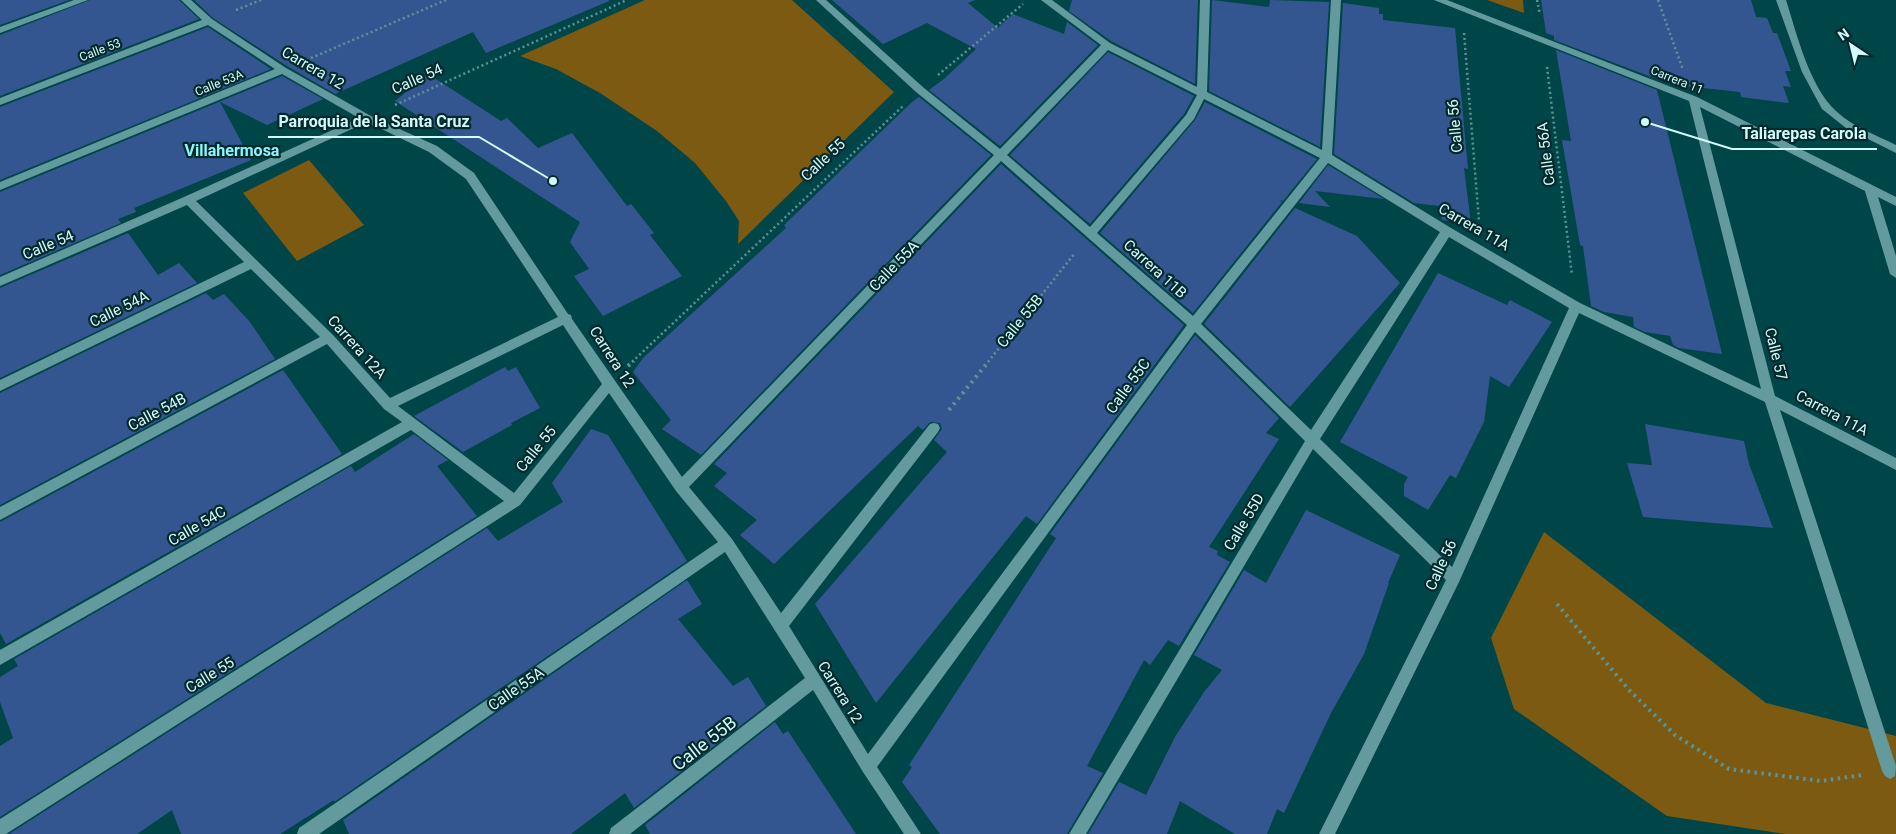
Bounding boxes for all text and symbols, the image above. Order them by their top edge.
north arrow [1826,20,1876,70]
text: N [1835,25,1852,44]
street label: Calle 53 [77,36,123,64]
street label: Carrera 12 [278,43,348,93]
street label: Calle 54 [389,60,446,98]
street label: Carrera 11 [1649,63,1705,97]
street label: Calle 53A [193,67,245,99]
street label: Calle 56 [1444,98,1466,154]
callout: Parroquia de la Santa Cruz [268,106,479,137]
text: Parroquia de la Santa Cruz [278,112,470,131]
callout: Taliarepas Carola [1732,118,1877,149]
street label: Calle 56A [1533,121,1559,187]
text: Taliarepas Carola [1742,124,1867,143]
street label: Calle 55 [797,135,849,185]
district label: Villahermosa [185,141,280,160]
street label: Carrera 11A [1435,199,1513,255]
street label: Calle 54 [20,226,77,264]
street label: Carrera 11B [1120,236,1190,302]
street label: Calle 55A [865,237,923,295]
street label: Calle 54A [86,287,152,331]
street label: Calle 55B [993,291,1047,351]
street label: Carrera 12A [324,312,390,383]
street label: Carrera 12 [586,323,638,391]
street label: Calle 57 [1761,326,1791,382]
street label: Calle 55C [1102,355,1154,417]
street label: Carrera 11A [1793,386,1871,440]
street label: Calle 54B [125,389,189,435]
street label: Calle 55 [512,422,560,476]
street label: Calle 55D [1220,490,1268,554]
street label: Calle 54C [165,502,229,550]
street label: Calle 56 [1421,537,1461,593]
street label: Calle 55 [182,653,238,697]
street label: Carrera 12 [814,658,866,726]
street label: Calle 55A [485,663,547,715]
street label: Calle 55B [668,711,740,775]

